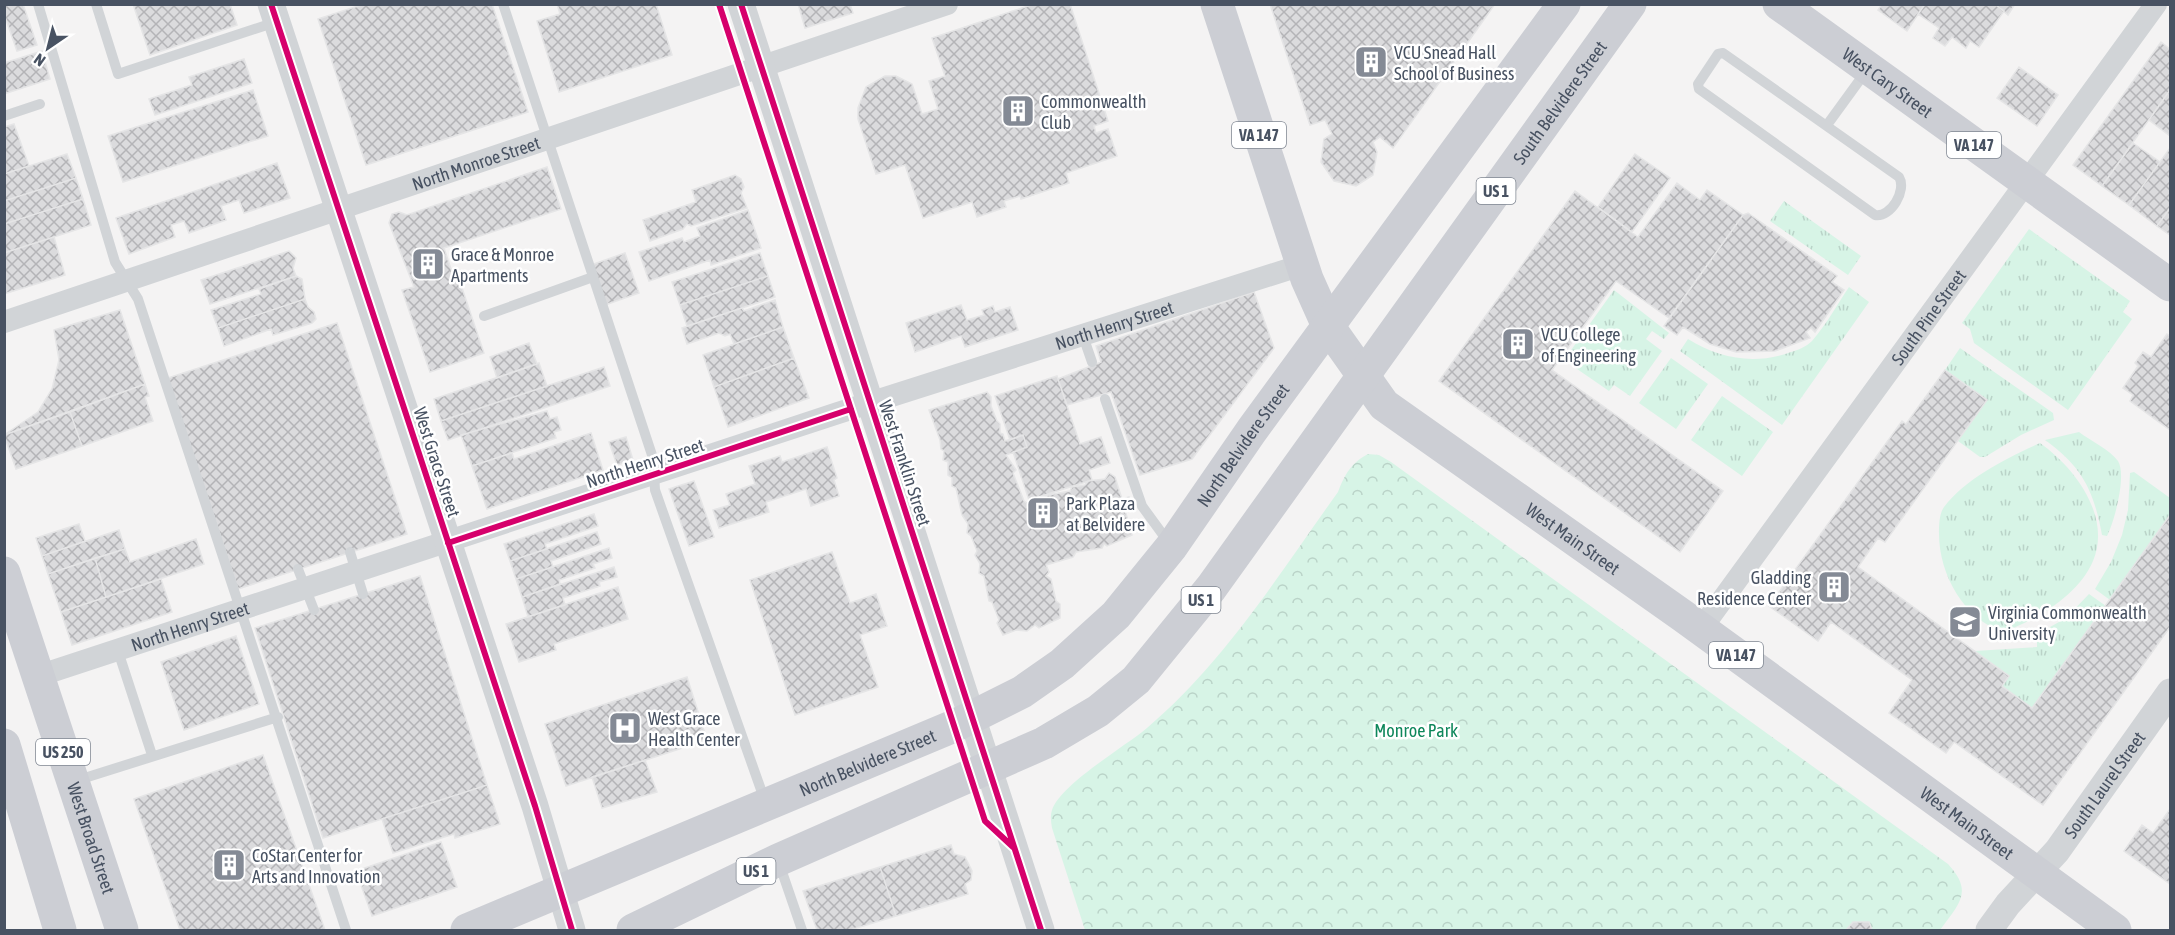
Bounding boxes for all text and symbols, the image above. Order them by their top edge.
north arrow [18,18,78,78]
street label: South Belvidere Street [1508,37,1611,168]
place label: VCU Snead Hall School of Business [1394,42,1514,84]
street label: West Cary Street [1839,43,1937,122]
building icon: VCU Snead Hall School of Business [1353,44,1389,80]
text: N [30,50,48,70]
place label: Commonwealth Club [1041,91,1146,133]
building icon: Commonwealth Club [1000,93,1036,129]
road number: VA 147 [1232,122,1286,148]
street label: North Monroe Street [409,132,543,194]
road number: VA 147 [1947,132,2001,158]
road number: US 1 [1476,178,1516,204]
place label: Grace & Monroe Apartments [451,244,554,286]
building icon: Grace & Monroe Apartments [410,246,446,282]
street label: South Pine Street [1887,265,1970,369]
street label: North Henry Street [1053,296,1176,354]
place label: VCU College of Engineering [1541,324,1636,366]
building icon: VCU College of Engineering [1500,326,1536,362]
street label: North Belvidere Street [1192,379,1293,510]
street label: West Franklin Street [875,397,935,529]
street label: West Grace Street [409,404,465,520]
street label: North Henry Street [583,434,707,492]
place label: Park Plaza at Belvidere [1066,493,1145,535]
building icon: Park Plaza at Belvidere [1025,495,1061,531]
street label: West Main Street [1522,498,1624,579]
place label: Gladding Residence Center [1697,567,1812,609]
building icon: Gladding Residence Center [1816,569,1852,605]
road number: US 1 [1182,587,1220,613]
street label: North Henry Street [128,597,252,655]
place label: Virginia Commonwealth University [1988,602,2147,644]
school or university icon: Virginia Commonwealth University [1947,604,1983,640]
road number: VA 147 [1709,642,1763,668]
place label: West Grace Health Center [648,708,740,750]
hospital icon: West Grace Health Center [607,710,643,746]
park label: Monroe Park [1374,720,1458,741]
street label: North Belvidere Street [796,724,939,800]
street label: South Laurel Street [2059,727,2149,842]
road number: US 250 [36,739,90,765]
street label: West Broad Street [63,780,120,896]
street label: West Main Street [1917,782,2018,863]
place label: CoStar Center for Arts and Innovation [252,845,381,887]
building icon: CoStar Center for Arts and Innovation [211,847,247,883]
road number: US 1 [736,858,776,884]

